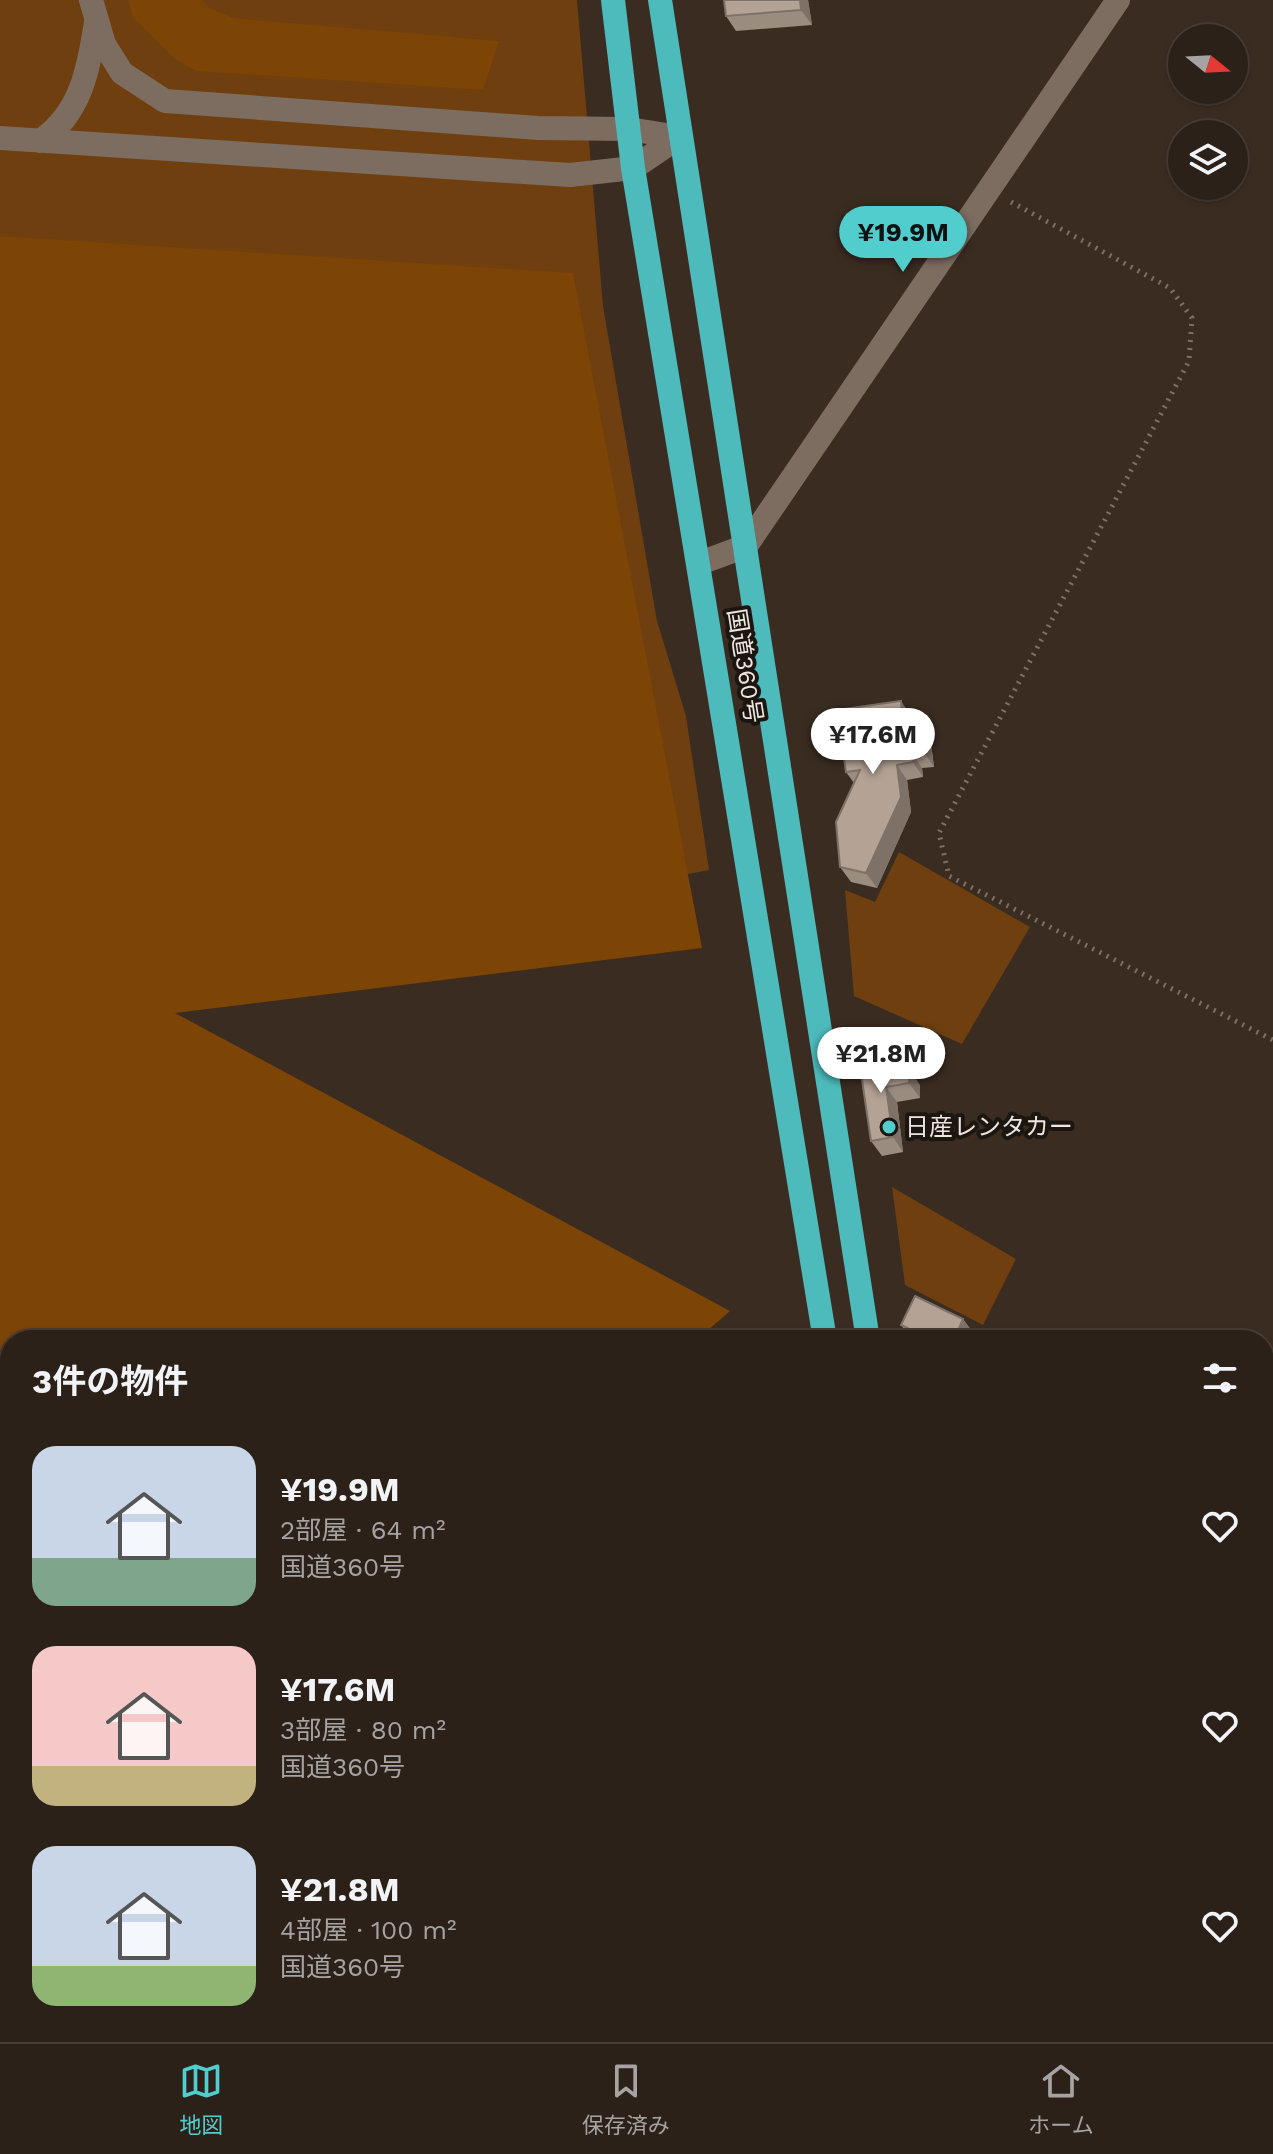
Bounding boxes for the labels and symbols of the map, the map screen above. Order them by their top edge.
north arrow [1168,24,1248,104]
pin: ¥19.9M [838,206,968,274]
street label: 国道360号 [722,607,768,725]
pin: ¥17.6M [808,708,938,776]
pin: ¥21.8M [816,1027,946,1095]
place label: 日産レンタカー [905,1113,1073,1141]
marker: 日産レンタカー [880,1118,898,1136]

